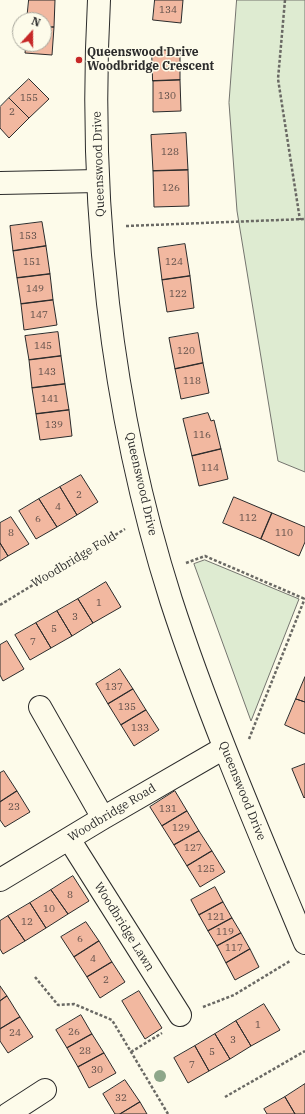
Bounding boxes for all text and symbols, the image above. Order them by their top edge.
house number: 134 [159,4,177,16]
north arrow [12,12,52,52]
text: N [29,14,43,30]
place label: Queenswood Drive Woodbridge Crescent [87,46,214,74]
marker: Queenswood Drive Woodbridge Crescent [74,55,84,65]
house number: 130 [158,90,176,102]
house number: 155 [20,92,38,104]
house number: 2 [9,106,15,118]
street label: Queenswood Drive [90,111,108,217]
house number: 128 [161,146,179,158]
house number: 126 [162,182,180,194]
house number: 153 [19,230,37,242]
house number: 151 [23,256,41,268]
house number: 124 [165,256,183,268]
house number: 149 [26,283,44,295]
house number: 122 [169,288,187,300]
house number: 147 [30,309,48,321]
house number: 145 [34,340,52,352]
house number: 120 [177,345,195,357]
house number: 143 [38,366,56,378]
house number: 118 [183,375,201,387]
house number: 141 [41,393,59,405]
house number: 139 [45,419,63,431]
house number: 116 [193,429,211,441]
street label: Queenswood Drive [122,431,160,537]
house number: 114 [201,462,219,474]
house number: 2 [76,489,82,501]
house number: 4 [55,501,61,513]
house number: 112 [239,512,257,524]
house number: 6 [35,513,41,525]
house number: 8 [8,527,14,539]
house number: 110 [275,527,293,539]
street label: Woodbridge Fold [29,529,119,591]
house number: 1 [96,597,102,609]
house number: 3 [72,611,78,623]
house number: 5 [51,623,57,635]
house number: 7 [30,636,36,648]
house number: 137 [105,681,123,693]
house number: 135 [118,701,136,713]
house number: 133 [131,722,149,734]
street label: Queenswood Drive [216,739,268,843]
street label: Woodbridge Road [65,781,159,845]
house number: 23 [8,801,20,813]
house number: 131 [159,803,177,815]
house number: 129 [172,822,190,834]
house number: 127 [184,842,202,854]
house number: 125 [197,863,215,875]
street label: Woodbridge Lawn [91,880,157,974]
house number: 8 [67,889,73,901]
house number: 10 [43,903,55,915]
house number: 121 [207,911,225,923]
house number: 12 [21,916,33,928]
house number: 119 [216,926,234,938]
house number: 6 [77,933,83,945]
house number: 117 [225,942,243,954]
house number: 4 [90,953,96,965]
house number: 2 [103,974,109,986]
house number: 1 [255,1019,261,1031]
house number: 26 [68,1026,80,1038]
house number: 24 [9,1027,21,1039]
house number: 3 [230,1034,236,1046]
house number: 28 [79,1045,91,1057]
house number: 5 [209,1046,215,1058]
house number: 7 [189,1059,195,1071]
house number: 30 [91,1064,103,1076]
house number: 32 [115,1092,127,1104]

